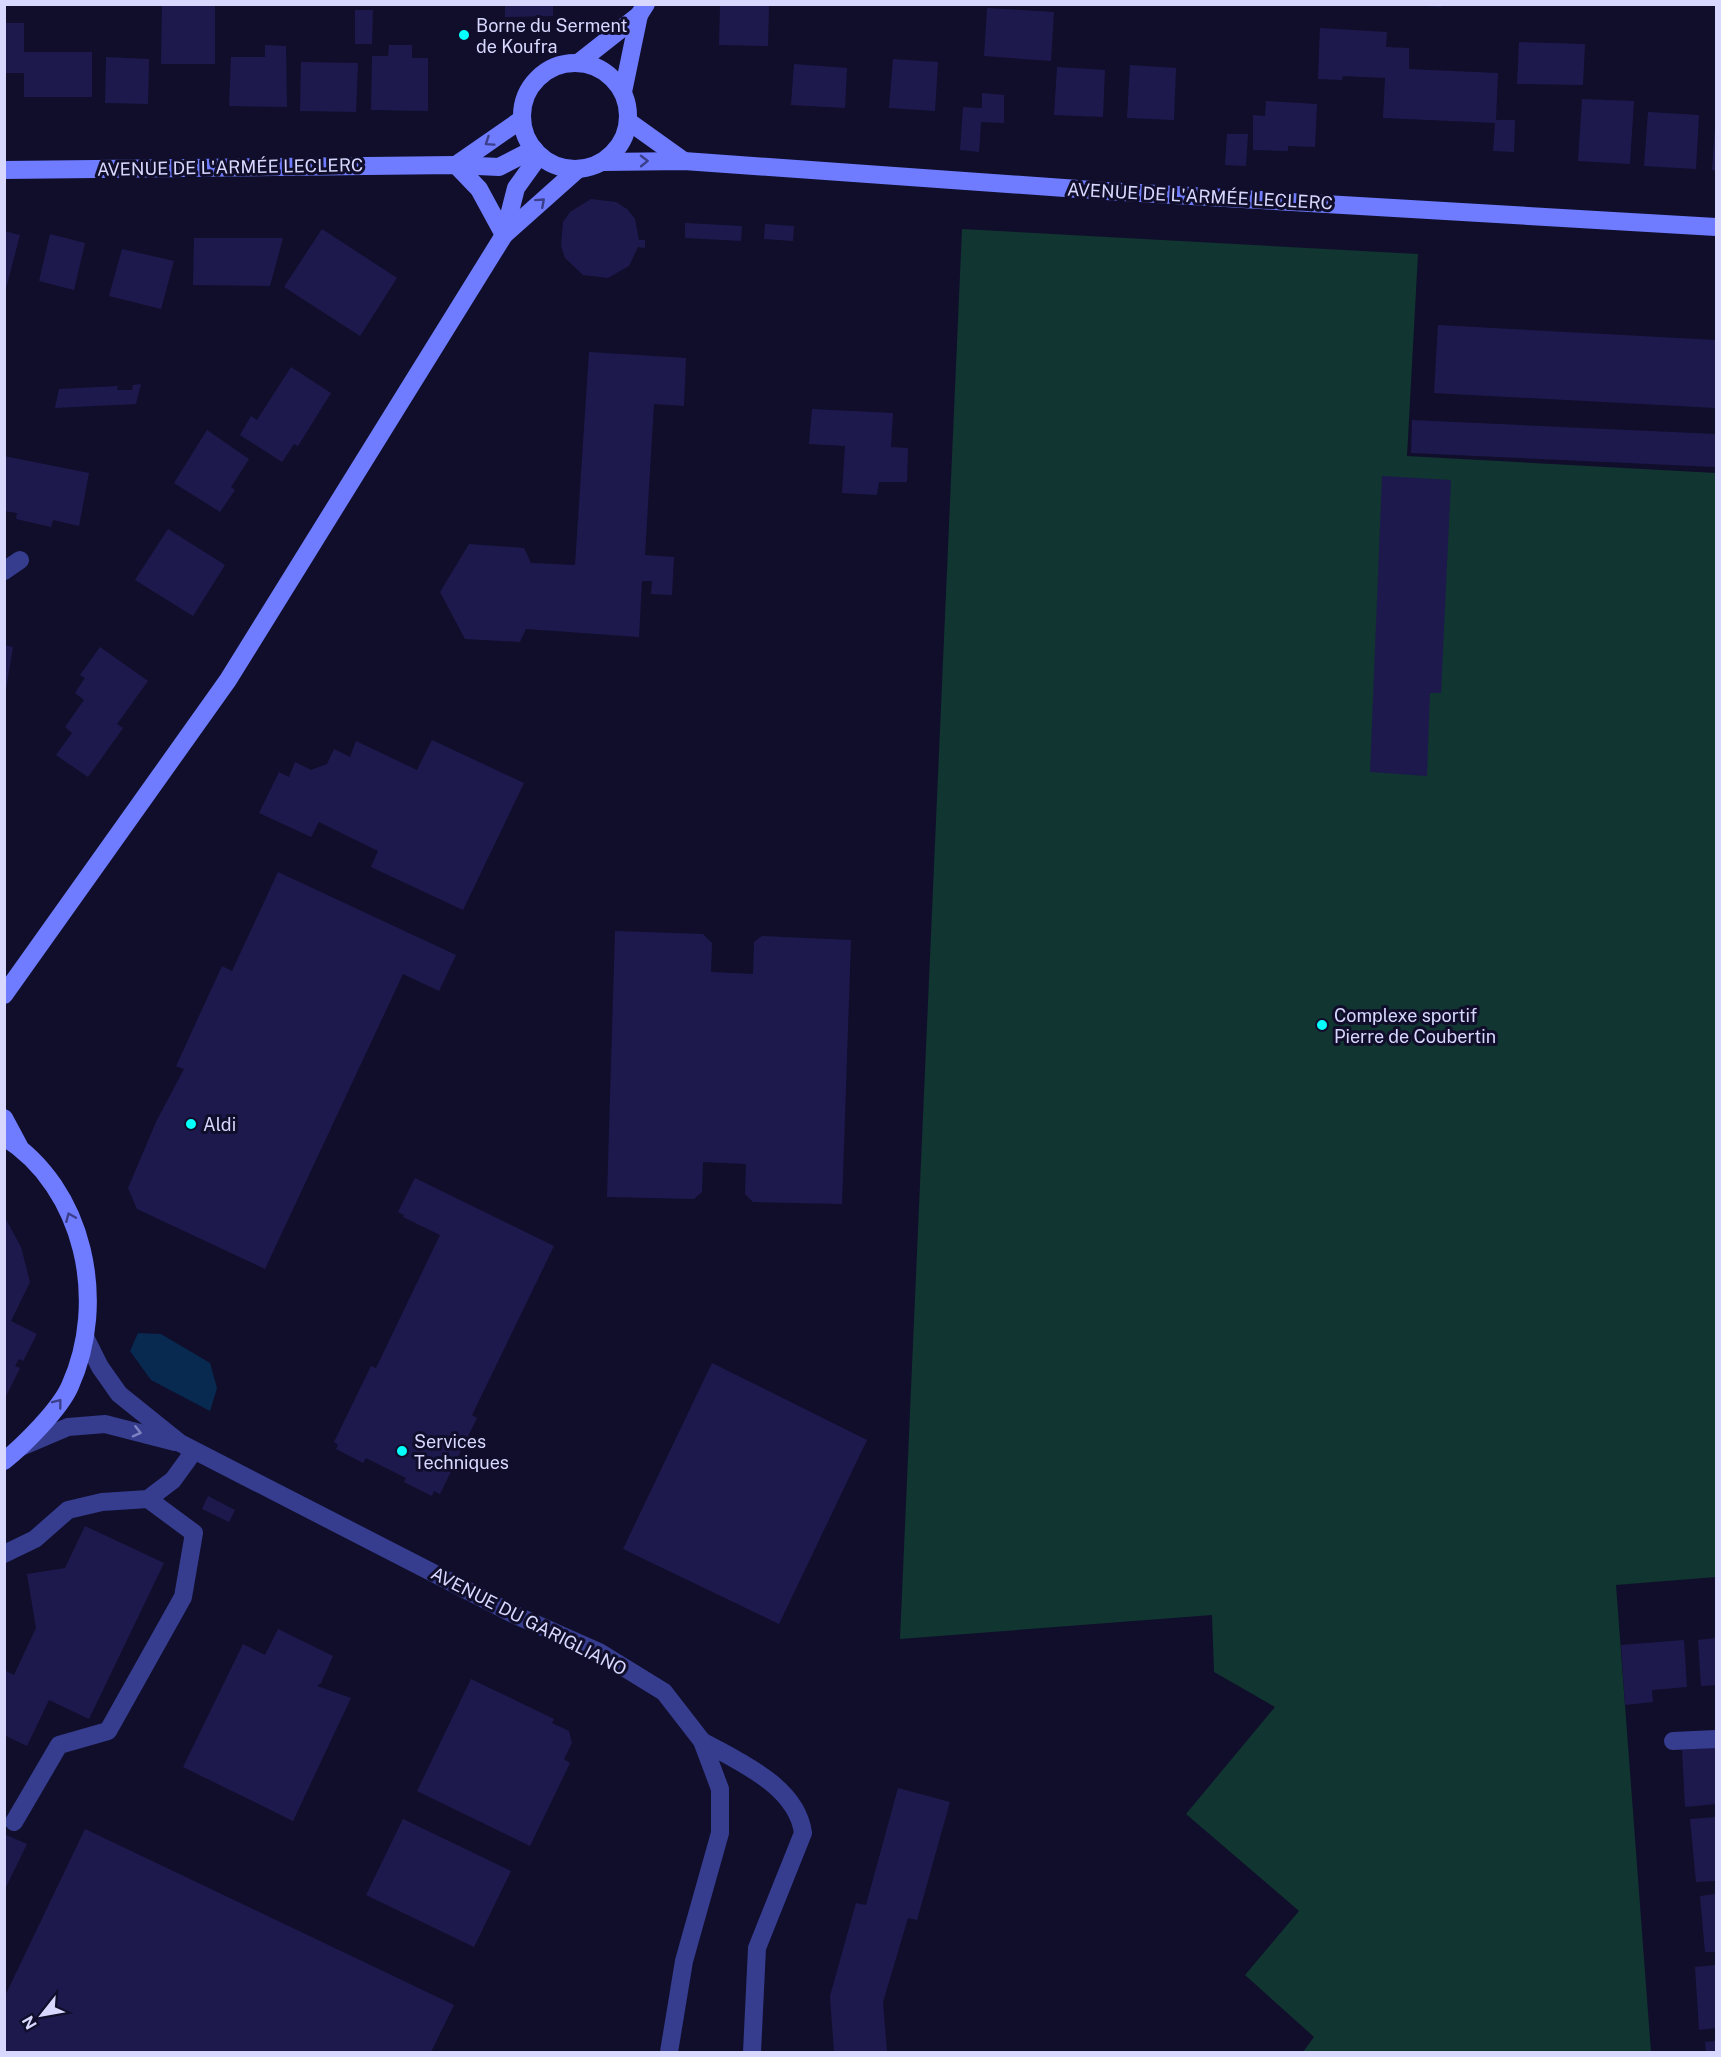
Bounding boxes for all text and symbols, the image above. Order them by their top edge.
place label: Borne du Serment de Koufra [476,15,628,57]
marker: Borne du Serment de Koufra [457,28,471,42]
one-way arrow [485,135,496,146]
street label: AVENUE DE L'ARMÉE LECLERC [97,153,363,180]
one-way arrow [639,155,648,168]
street label: AVENUE DE L'ARMÉE LECLERC [1066,178,1334,213]
one-way arrow [534,198,545,209]
place label: Complexe sportif Pierre de Coubertin [1334,1005,1496,1047]
marker: Complexe sportif Pierre de Coubertin [1315,1018,1329,1032]
place label: Aldi [203,1114,236,1135]
marker: Aldi [184,1117,198,1131]
one-way arrow [65,1213,77,1224]
one-way arrow [51,1398,62,1409]
one-way arrow [132,1425,142,1438]
place label: Services Techniques [414,1431,509,1473]
marker: Services Techniques [395,1444,409,1458]
street label: AVENUE DU GARIGLIANO [428,1562,630,1680]
north arrow [12,1985,72,2045]
text: N [18,2012,41,2033]

